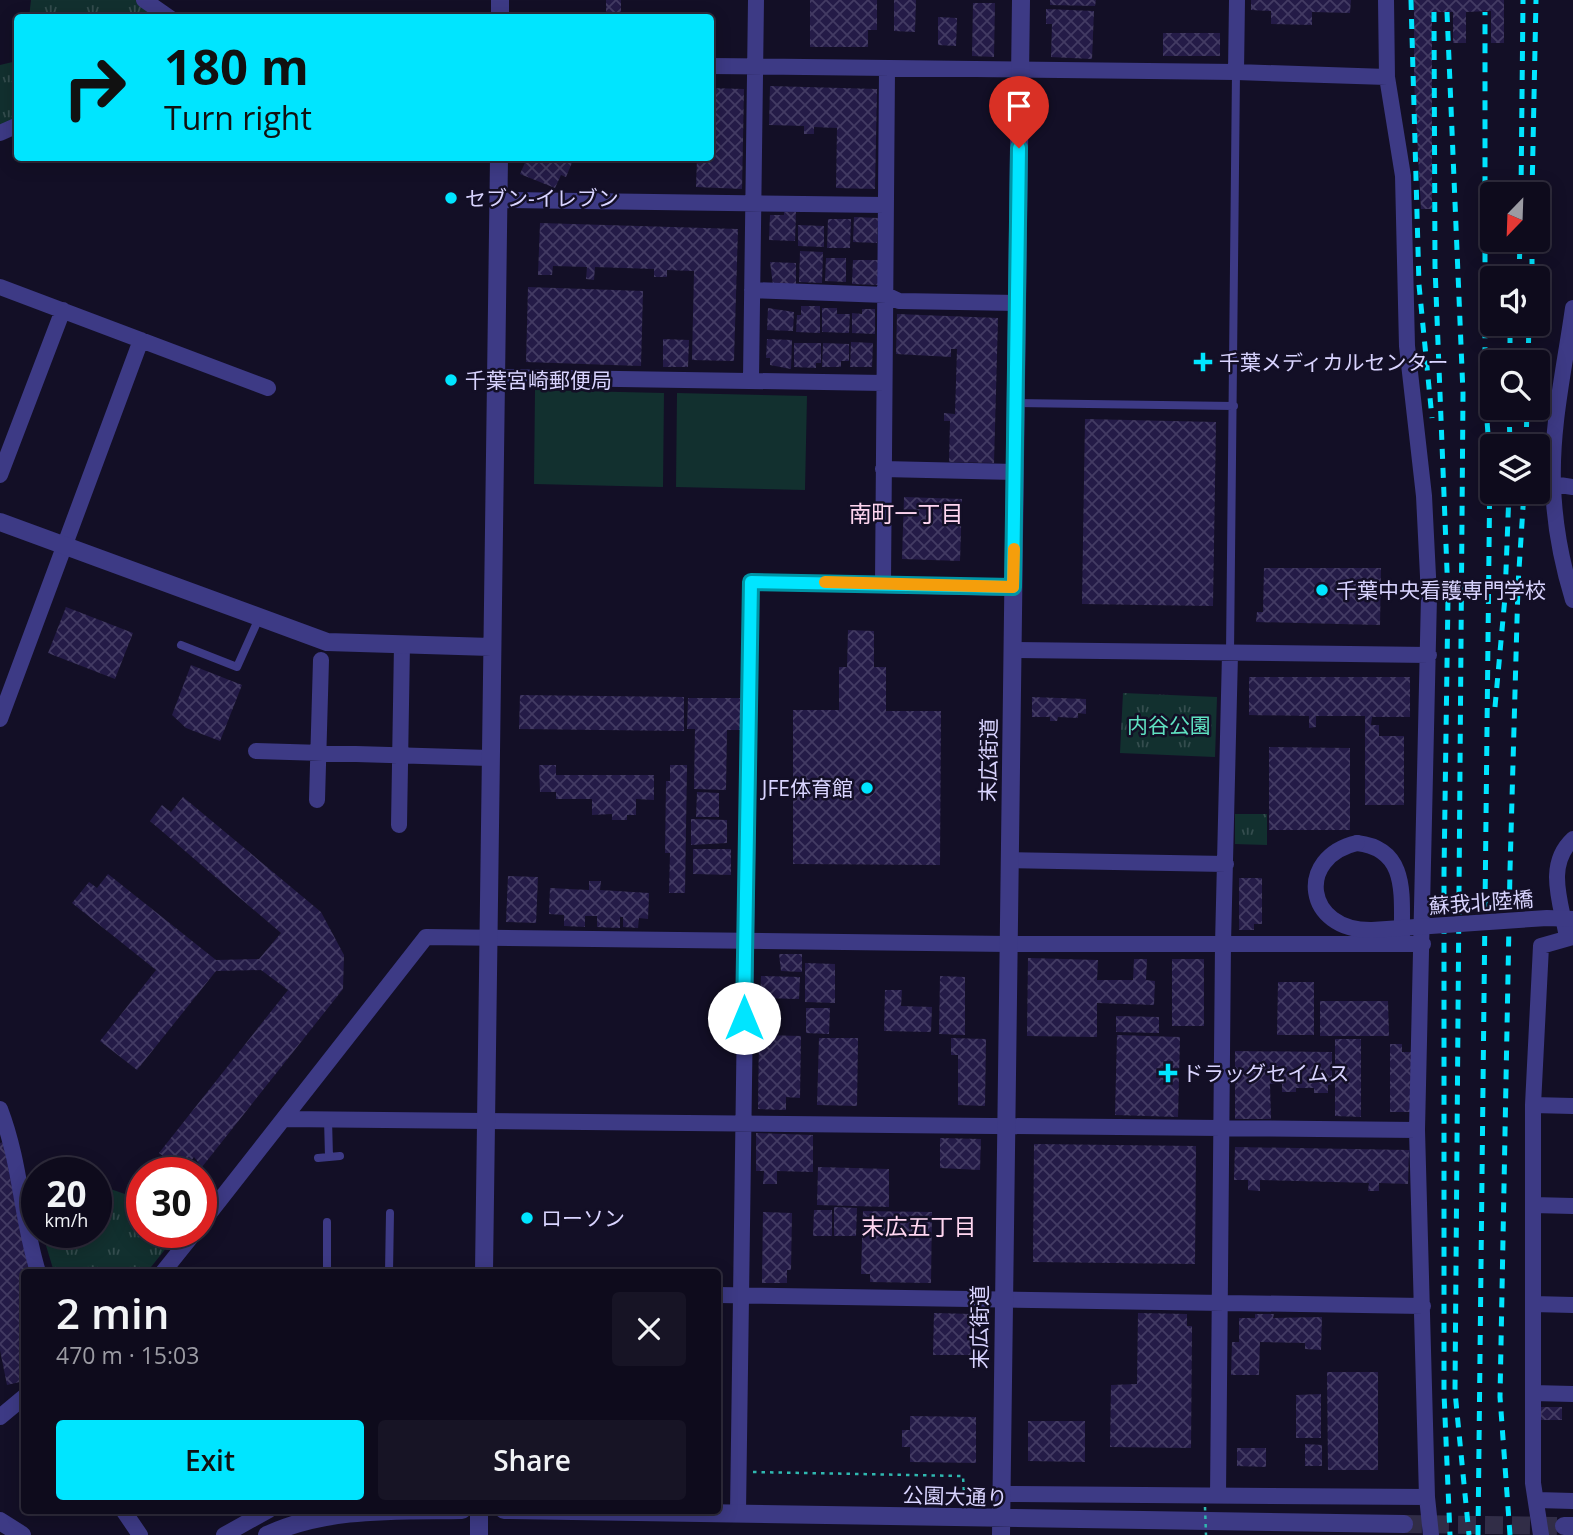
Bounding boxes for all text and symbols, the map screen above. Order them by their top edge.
text: 180 m [164,33,309,99]
icon: right [49,42,140,133]
pin [989,76,1049,148]
icon: arrive [1000,87,1038,125]
text: Turn right [164,96,312,139]
north arrow [1480,182,1550,252]
map controls [1480,182,1550,504]
place label: セブン-イレブン [465,184,619,212]
marker: セブン-イレブン [443,190,459,206]
button: sound [1480,266,1550,336]
place label: 千葉メディカルセンター [1219,348,1449,376]
button: search [1480,350,1550,420]
marker: 千葉メディカルセンター [1193,352,1213,372]
place label: 千葉宮崎郵便局 [465,366,612,394]
marker: 千葉宮崎郵便局 [443,372,459,388]
button: layers [1480,434,1550,504]
district label: 南町一丁目 [849,497,964,529]
place label: 千葉中央看護専門学校 [1336,576,1546,604]
marker: 千葉中央看護専門学校 [1314,582,1330,598]
park label: 内谷公園 [1127,711,1211,739]
street label: 末広街道 [973,718,1003,802]
place label: JFE体育館 [760,774,853,802]
marker: JFE体育館 [859,780,875,796]
street label: 蘇我北陸橋 [1428,884,1534,920]
position arrow [707,981,781,1055]
place label: ドラッグセイムス [1182,1059,1350,1087]
marker: ドラッグセイムス [1160,1065,1176,1081]
speed limit sign: 30 [126,1157,217,1248]
text: 20 [46,1170,87,1217]
place label: ローソン [541,1204,625,1232]
text: km/h [45,1208,88,1232]
marker: ローソン [519,1210,535,1226]
district label: 末広五丁目 [862,1210,977,1242]
text: 2 min [56,1284,169,1341]
street label: 末広街道 [965,1285,993,1369]
button: close [612,1292,686,1366]
text: 470 m · 15:03 [56,1339,199,1371]
button: Exit [56,1420,364,1500]
button: Share [378,1420,686,1500]
street label: 公園大通り [902,1480,1008,1512]

